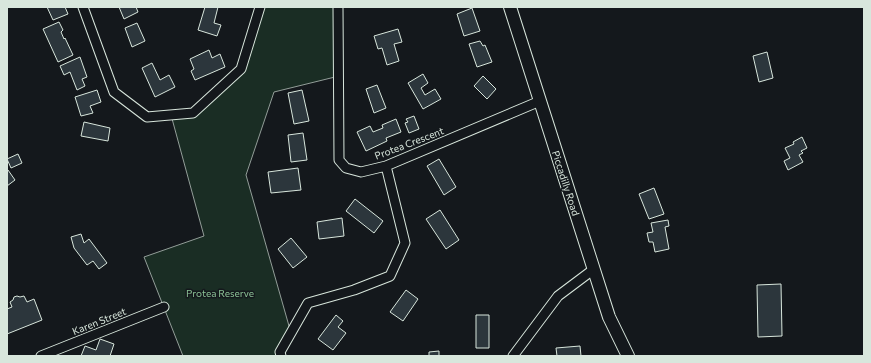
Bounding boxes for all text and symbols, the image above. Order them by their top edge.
street label: Protea Crescent [373,124,445,162]
street label: Piccadilly Road [550,149,582,217]
park label: Protea Reserve [186,287,254,299]
street label: Karen Street [70,305,128,337]

